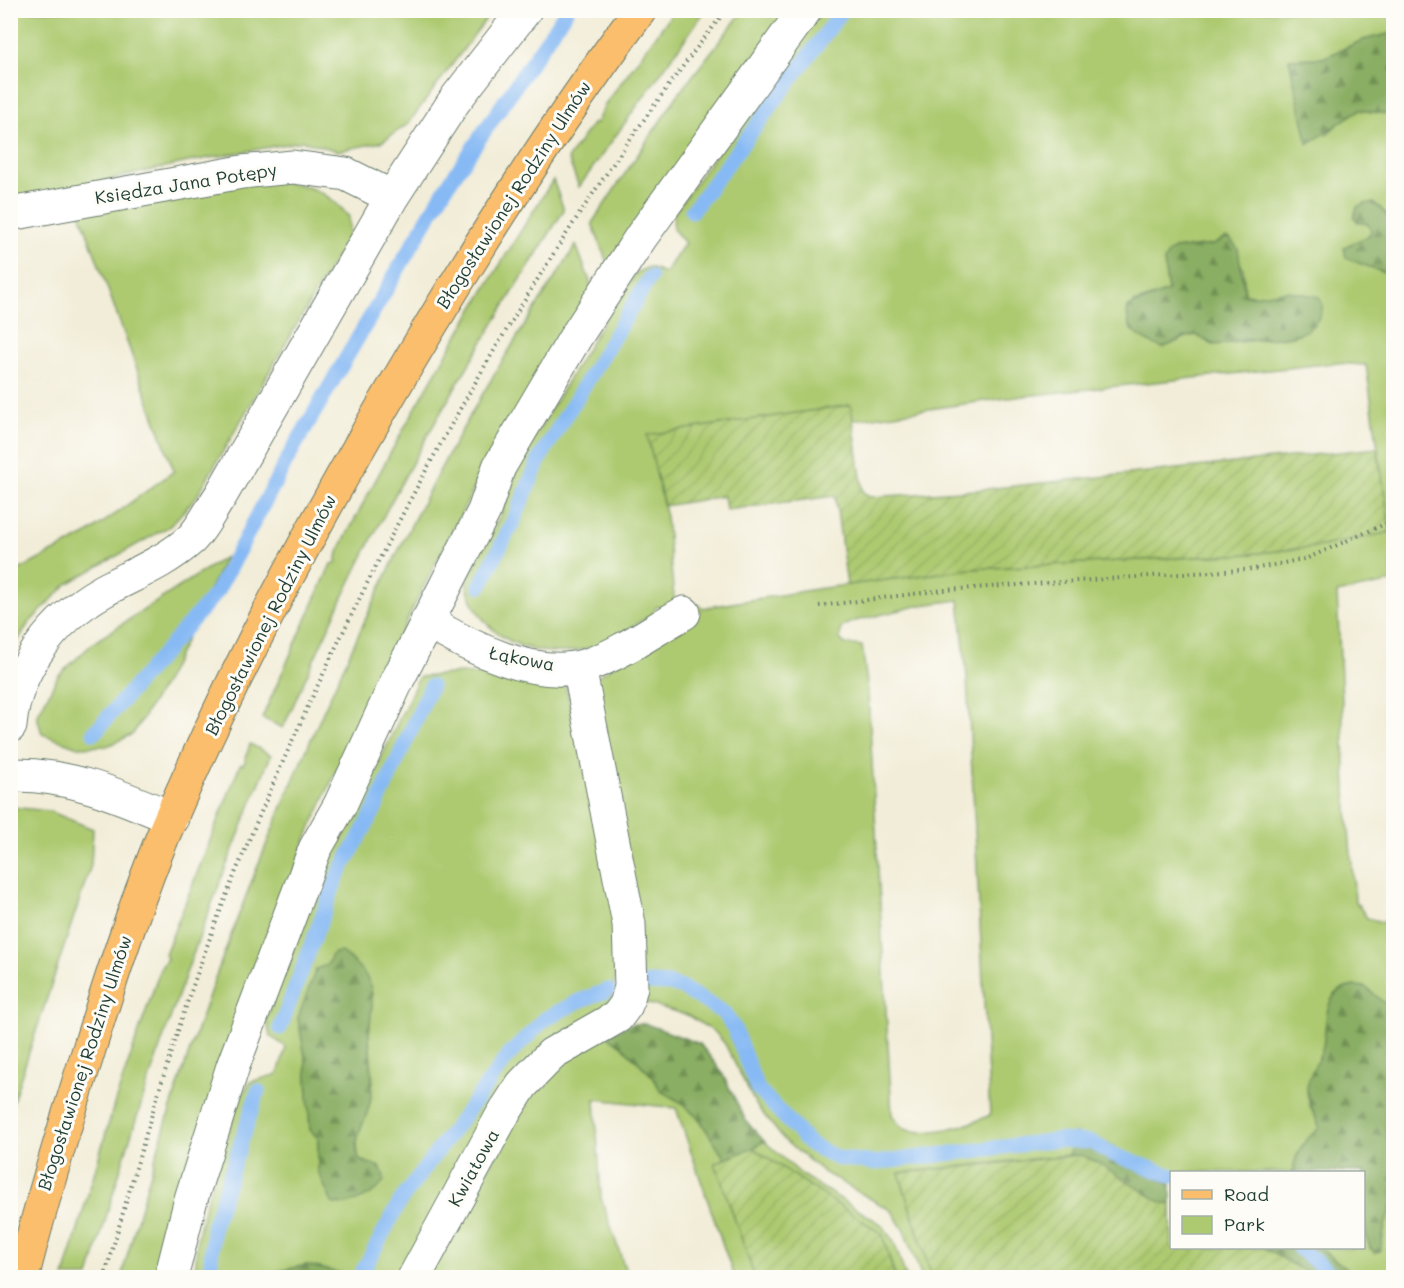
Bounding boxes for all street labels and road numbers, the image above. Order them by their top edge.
street label: Błogosławionej Rodziny Ulmów [430,76,596,313]
street label: Księdza Jana Potępy [93,157,279,209]
street label: Błogosławionej Rodziny Ulmów [199,490,341,739]
street label: Łąkowa [487,640,557,676]
street label: Błogosławionej Rodziny Ulmów [31,932,137,1193]
street label: Kwiatowa [442,1124,504,1211]

